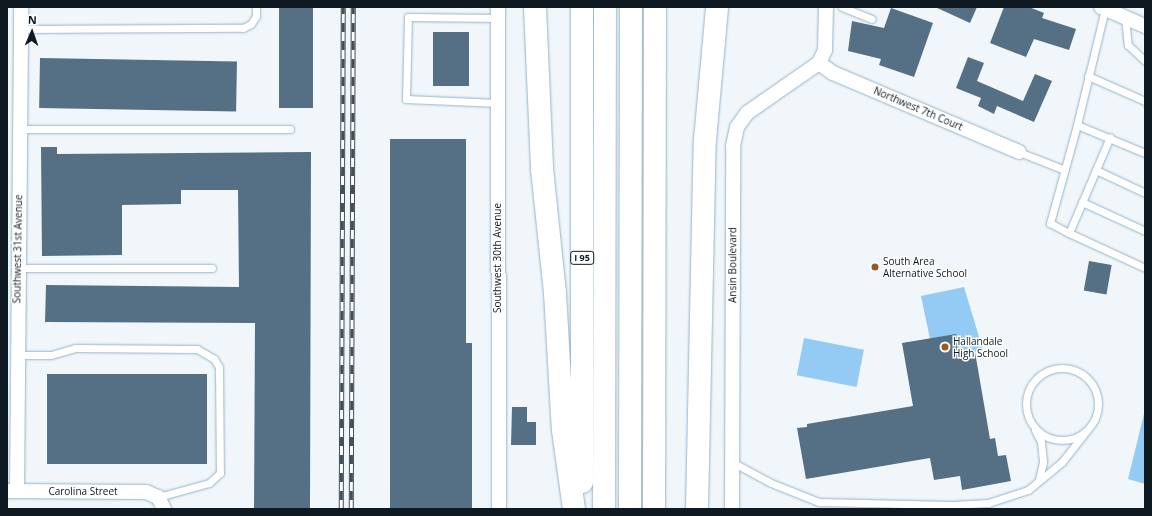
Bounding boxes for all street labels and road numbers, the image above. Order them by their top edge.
street label: Northwest 7th Court [872,85,964,133]
street label: Southwest 31st Avenue [11,195,25,303]
street label: Southwest 30th Avenue [492,203,504,313]
street label: Ansin Boulevard [727,227,739,303]
road number: I 95 [570,251,594,265]
street label: Carolina Street [48,486,118,498]

